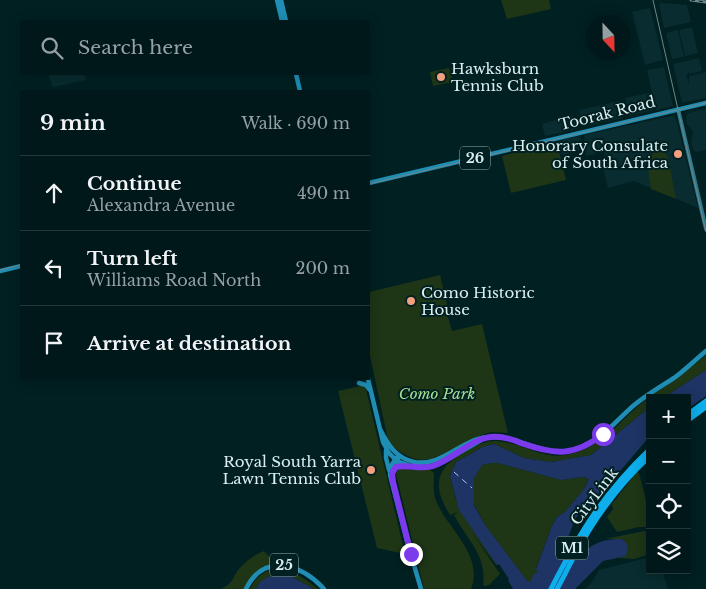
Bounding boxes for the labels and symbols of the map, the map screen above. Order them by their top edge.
north arrow [586,15,631,60]
place label: Hawksburn Tennis Club [451,59,544,95]
marker: Hawksburn Tennis Club [435,71,447,83]
street label: Toorak Road [557,92,657,134]
place label: Honorary Consulate of South Africa [512,136,669,172]
road number: 26 [460,146,490,170]
marker: Honorary Consulate of South Africa [672,148,684,160]
place label: Como Historic House [421,283,535,319]
marker: Como Historic House [405,295,417,307]
park label: Como Park [399,384,475,403]
route start [592,423,615,446]
place label: Royal South Yarra Lawn Tennis Club [222,452,362,488]
street label: CityLink [566,463,622,529]
marker: Royal South Yarra Lawn Tennis Club [365,464,377,476]
road number: M1 [556,536,588,560]
route end [400,543,423,566]
road number: 25 [270,554,298,576]

